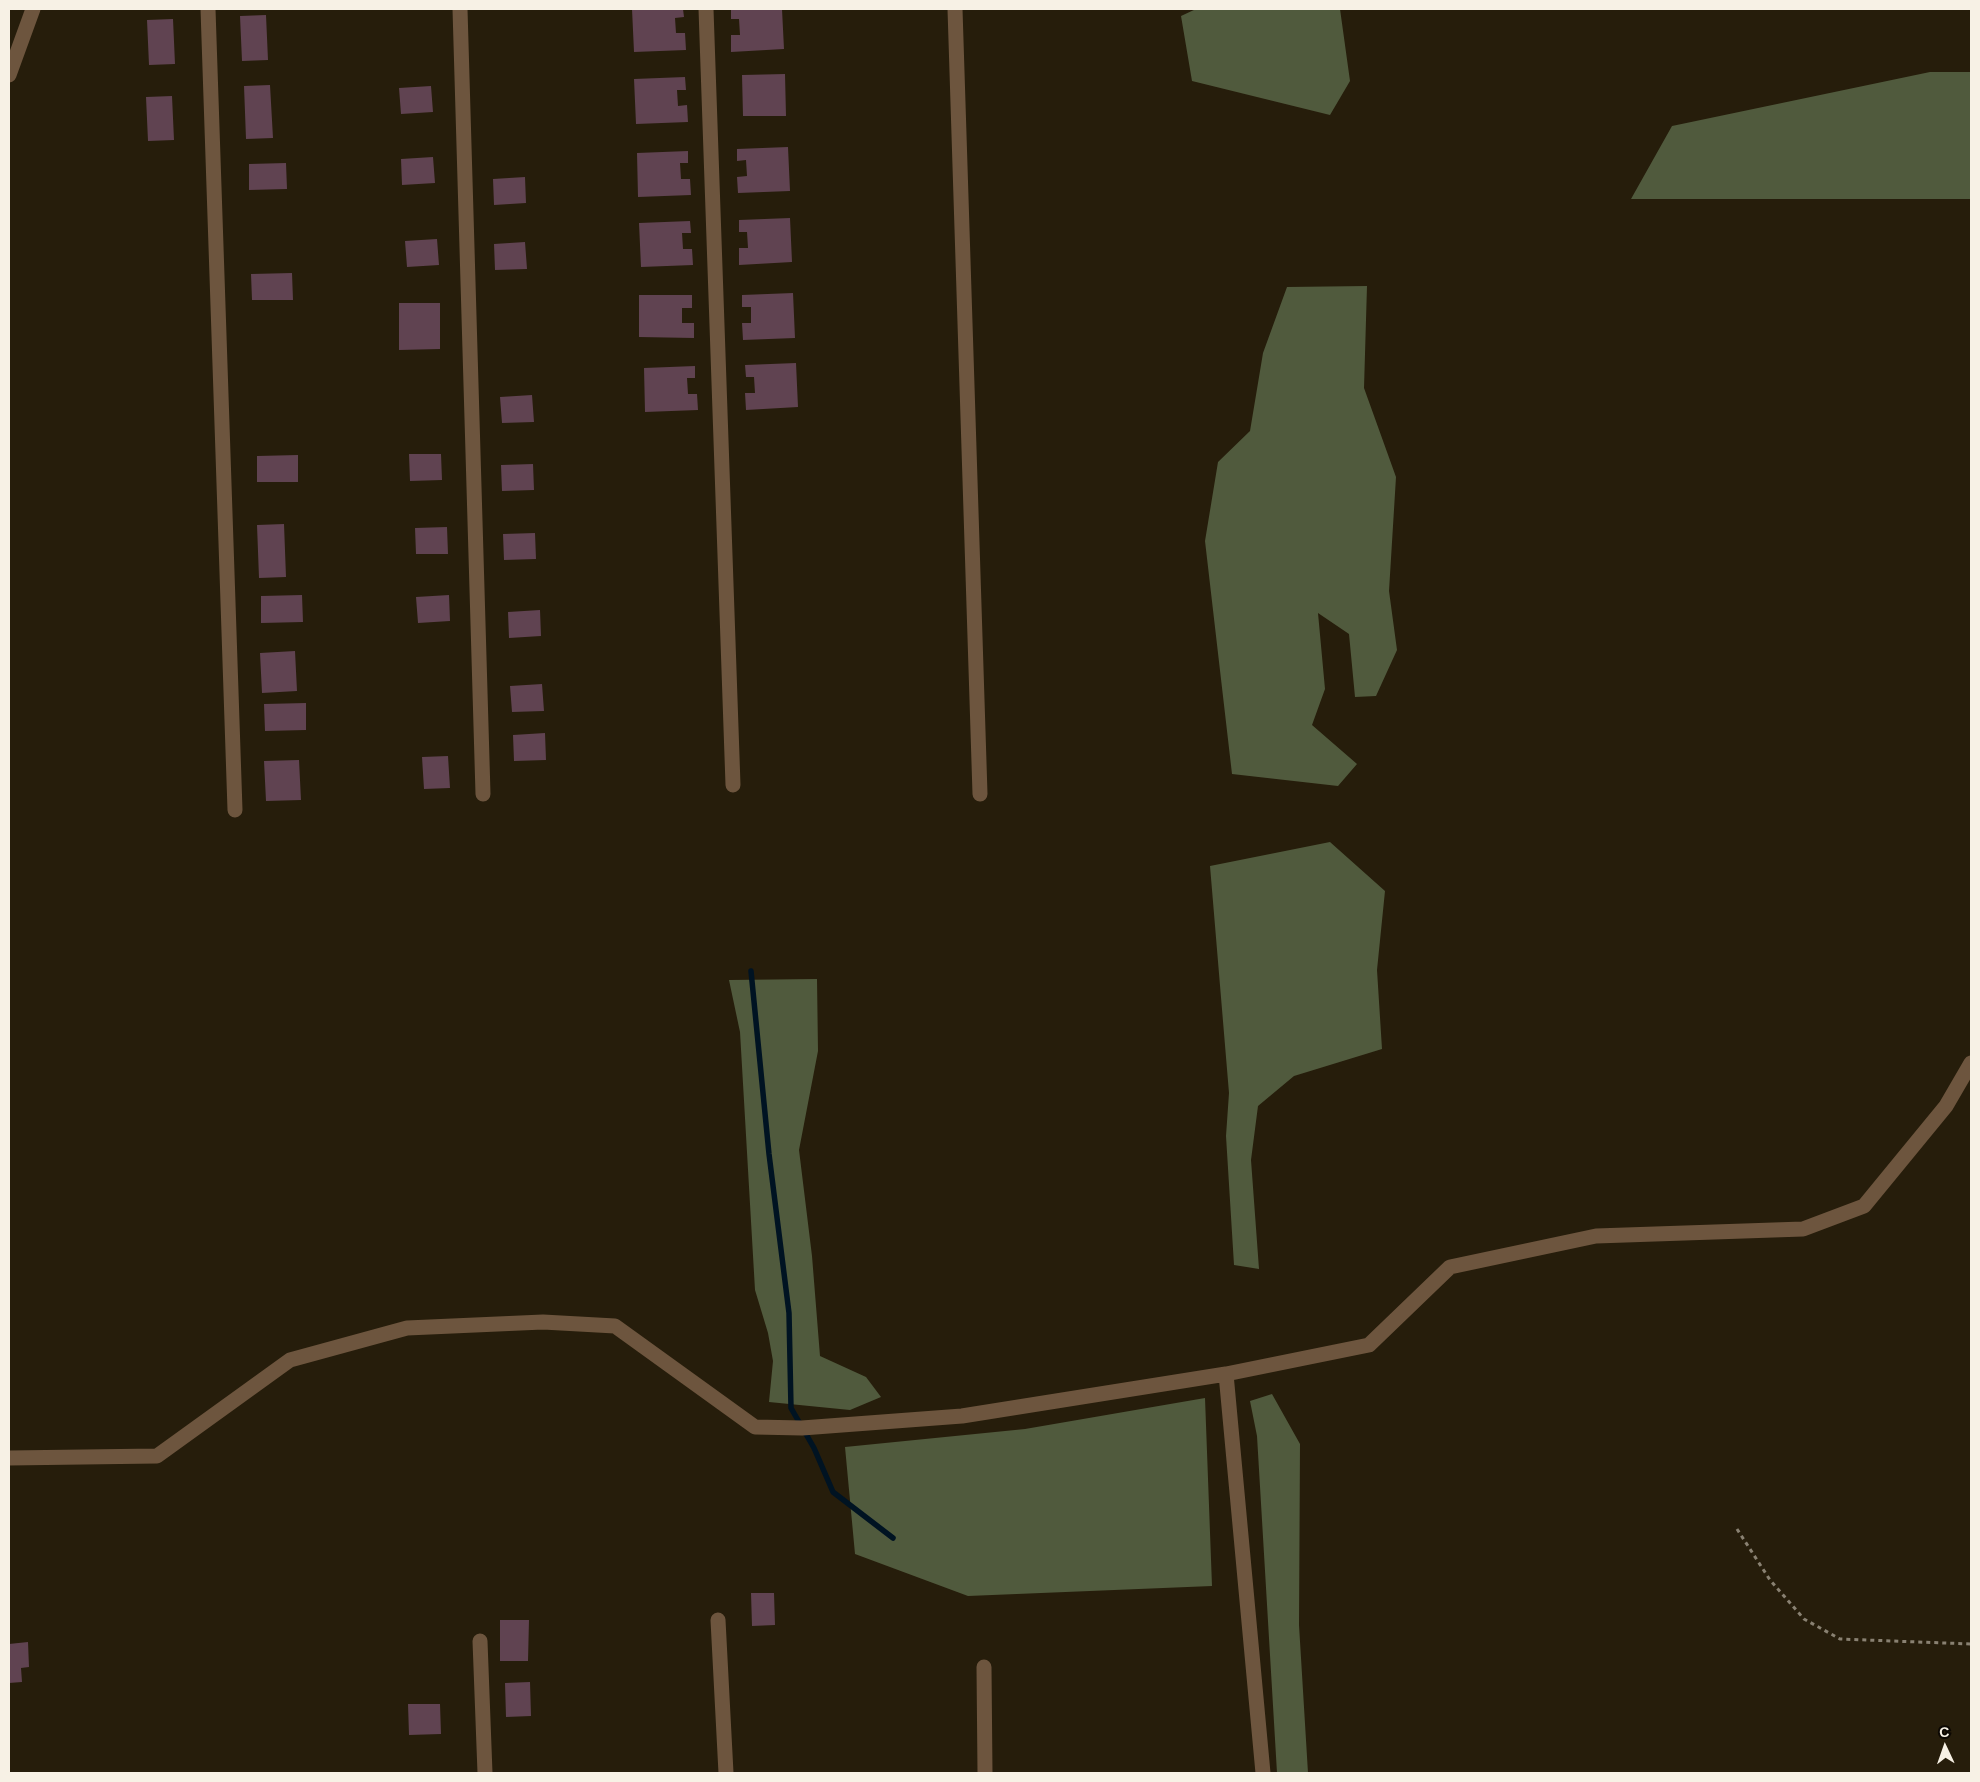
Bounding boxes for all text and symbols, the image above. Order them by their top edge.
north arrow [1920,1722,1970,1772]
text: С [1939,1723,1950,1740]

